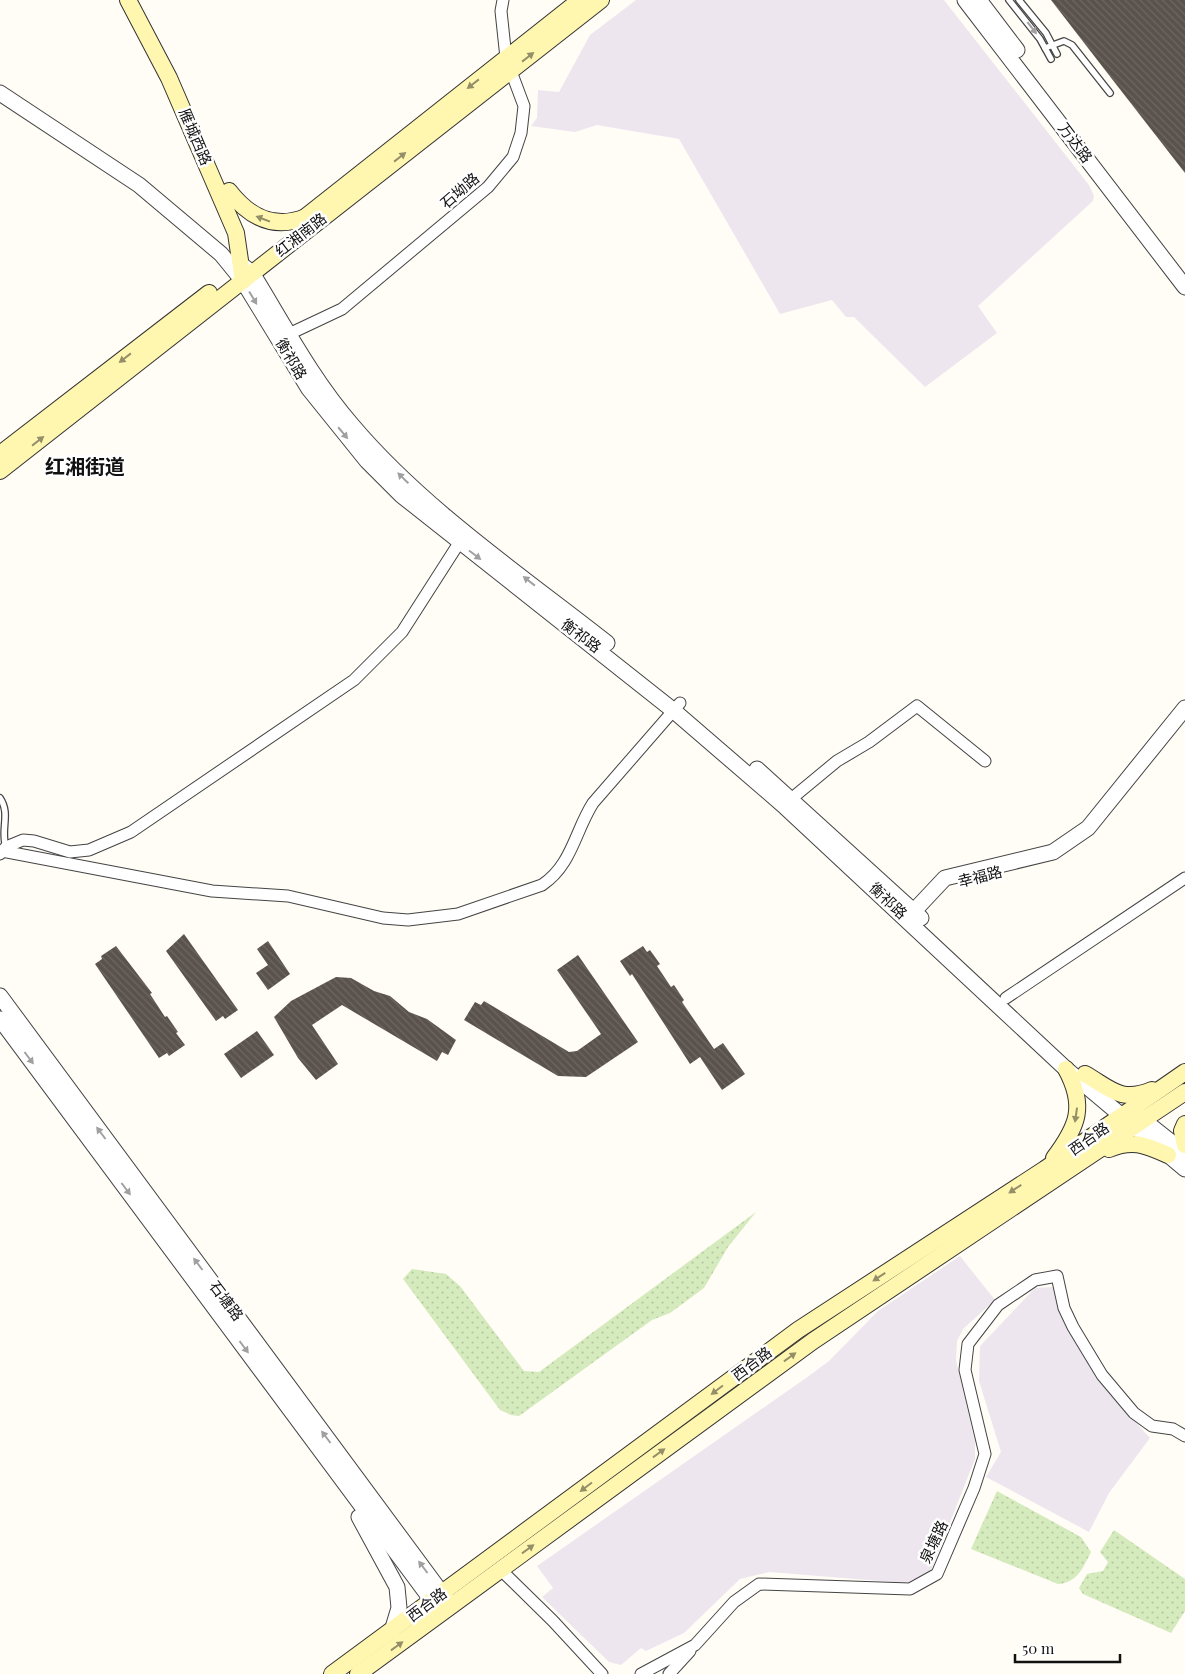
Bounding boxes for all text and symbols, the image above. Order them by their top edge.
one-way arrow [1026,22,1037,35]
one-way arrow [521,52,535,62]
one-way arrow [467,79,480,90]
street label: 雁城西路 [175,105,217,168]
street label: 万达路 [1054,118,1097,166]
one-way arrow [393,152,406,163]
street label: 石坳路 [436,168,483,213]
street label: 红湘南路 [271,208,330,261]
one-way arrow [255,215,270,223]
one-way arrow [249,291,258,304]
street label: 衡祁路 [272,334,312,383]
one-way arrow [118,353,132,363]
one-way arrow [337,427,348,439]
one-way arrow [31,436,44,447]
district label: 红湘街道 [45,452,125,479]
one-way arrow [397,472,409,484]
one-way arrow [468,550,482,560]
one-way arrow [523,576,536,587]
street label: 衡祁路 [558,614,606,657]
street label: 幸福路 [955,861,1004,891]
street label: 衡祁路 [865,878,912,923]
one-way arrow [24,1051,34,1065]
one-way arrow [1072,1107,1080,1123]
street label: 西合路 [1064,1117,1113,1159]
one-way arrow [96,1127,107,1140]
one-way arrow [121,1182,131,1196]
one-way arrow [1008,1184,1021,1193]
one-way arrow [193,1257,203,1271]
one-way arrow [872,1273,885,1282]
street label: 石塘路 [205,1276,248,1324]
one-way arrow [239,1340,249,1354]
street label: 西合路 [727,1342,775,1385]
one-way arrow [783,1352,797,1362]
one-way arrow [710,1385,724,1395]
one-way arrow [321,1430,331,1444]
one-way arrow [652,1448,666,1458]
one-way arrow [579,1482,593,1492]
street label: 泉塘路 [915,1517,952,1566]
one-way arrow [521,1544,534,1555]
one-way arrow [417,1561,428,1574]
street label: 西合路 [402,1583,450,1626]
scale bar [1015,1632,1120,1664]
text: 50 m [1022,1638,1055,1658]
one-way arrow [390,1641,404,1651]

